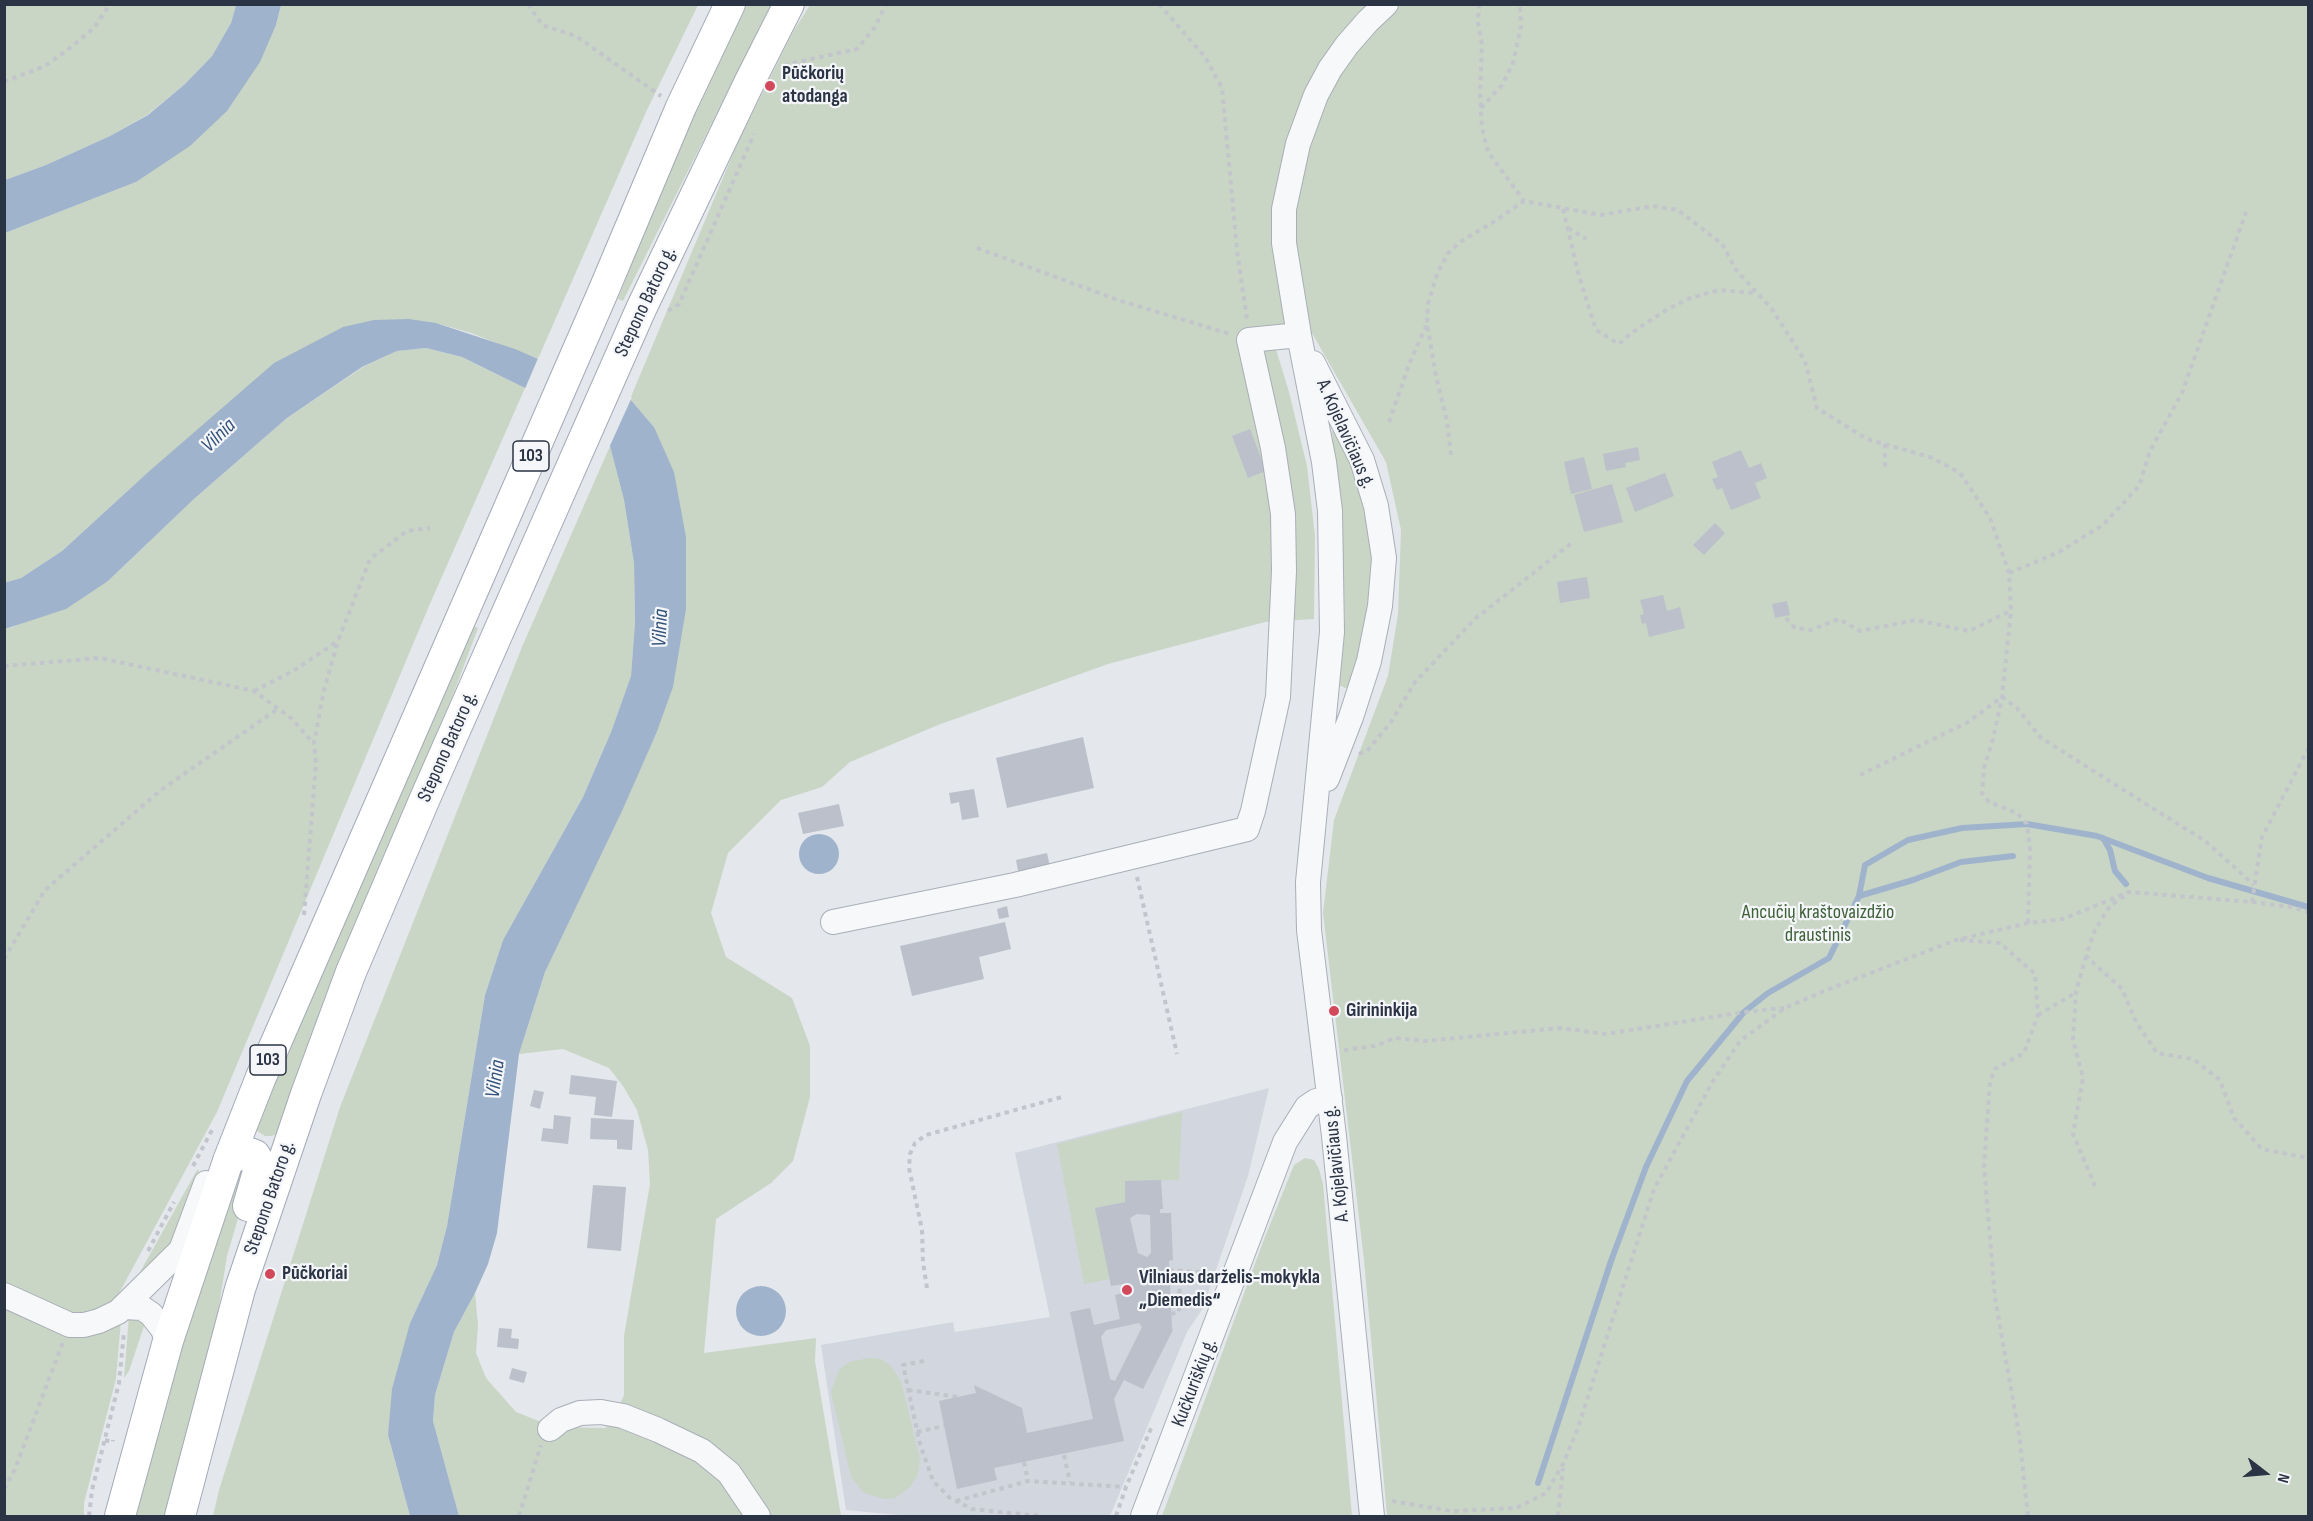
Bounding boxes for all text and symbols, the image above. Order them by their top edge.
place label: Pūčkorių atodanga [782,62,848,109]
marker: Pūčkorių atodanga [763,79,777,93]
street label: Stepono Batoro g. [610,243,682,361]
street label: A. Kojelavičiaus g. [1310,376,1380,492]
water label: Vilnia [197,414,241,458]
road number: 103 [513,441,549,471]
water label: Vilnia [647,608,675,648]
street label: Stepono Batoro g. [413,688,483,806]
park label: Ancučių kraštovaizdžio draustinis [1742,901,1894,948]
place label: Girininkija [1346,999,1417,1023]
marker: Girininkija [1327,1004,1341,1018]
road number: 103 [250,1045,286,1075]
water label: Vilnia [481,1058,511,1100]
street label: A. Kojelavičiaus g. [1319,1105,1355,1223]
street label: Stepono Batoro g. [239,1138,301,1258]
place label: Pūčkoriai [282,1262,347,1286]
place label: Vilniaus darželis-mokykla „Diemedis“ [1139,1266,1320,1313]
marker: Pūčkoriai [263,1267,277,1281]
marker: Vilniaus darželis-mokykla „Diemedis“ [1120,1283,1134,1297]
street label: Kučkuriškių g. [1167,1336,1223,1430]
north arrow [2235,1443,2295,1503]
text: N [2272,1471,2293,1485]

